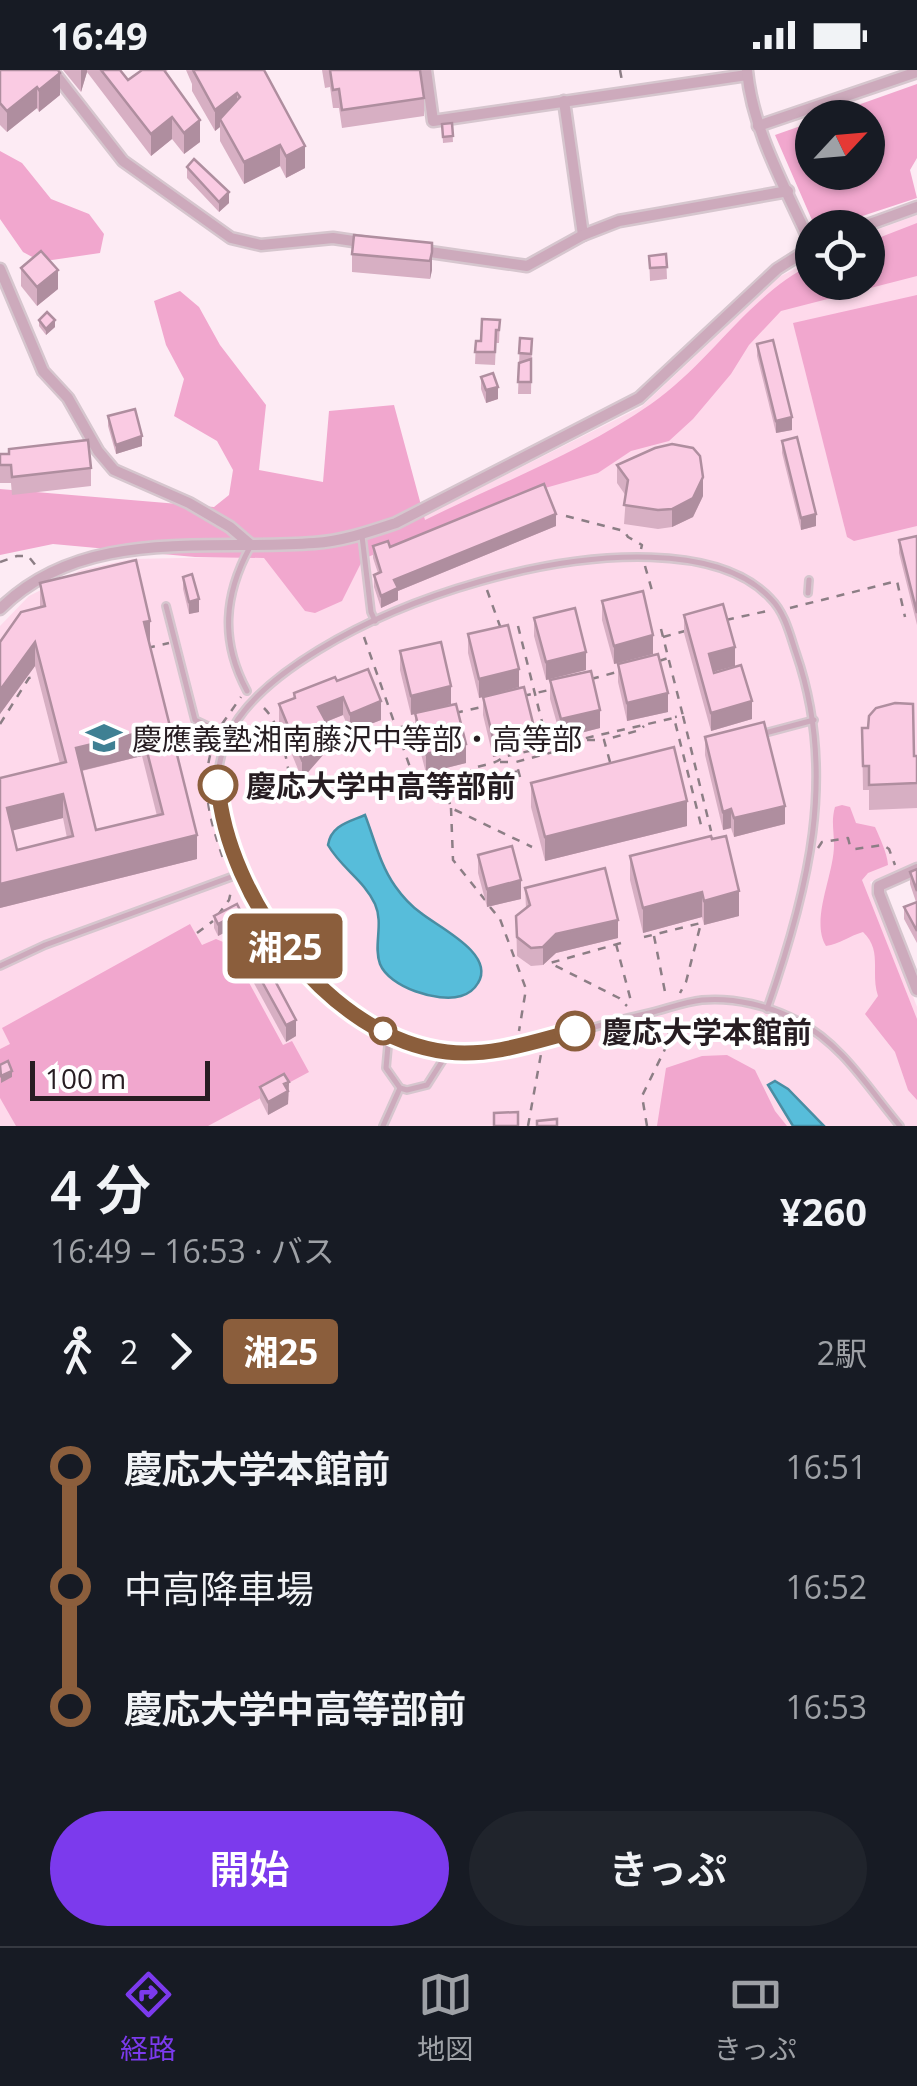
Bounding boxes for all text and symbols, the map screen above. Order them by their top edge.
text: 16:49 [50,9,148,61]
north arrow [795,100,885,190]
map controls [795,100,885,300]
button: locate [795,210,885,300]
place label: 慶應義塾湘南藤沢中等部・高等部 [132,718,582,759]
school or university icon: 慶應義塾湘南藤沢中等部・高等部 [85,719,123,757]
place label: 慶応大学中高等部前 [246,765,516,806]
marker: 慶応大学中高等部前 [199,766,237,804]
line badge: 湘25 [228,914,342,978]
text: 湘25 [247,923,323,970]
place label: 慶応大学本館前 [602,1011,812,1052]
marker: 慶応大学本館前 [556,1012,594,1050]
unlabelled marker [370,1018,396,1044]
scale bar [30,1056,210,1100]
text: 100 m [45,1059,126,1097]
text: 4 分 [50,1151,151,1226]
text: ¥260 [780,1185,867,1237]
text: 16:49 – 16:53 · バス [50,1229,335,1272]
icon: walk [50,1324,105,1379]
icon: forward [153,1324,208,1379]
text: 湘25 [243,1328,318,1375]
text: 2 [120,1330,138,1373]
text: 2駅 [817,1331,867,1374]
text: 慶応大学本館前 [124,1442,390,1494]
text: 16:51 [785,1445,867,1488]
text: 中高降車場 [124,1562,314,1614]
text: 16:52 [785,1565,867,1608]
text: 慶応大学中高等部前 [124,1682,466,1734]
text: 16:53 [785,1685,867,1728]
button: 開始 [50,1811,449,1926]
button: きっぷ [469,1811,867,1926]
tab: 経路 [120,1967,176,2067]
tab: 地図 [417,1967,473,2067]
tab: きっぷ [714,1967,797,2067]

